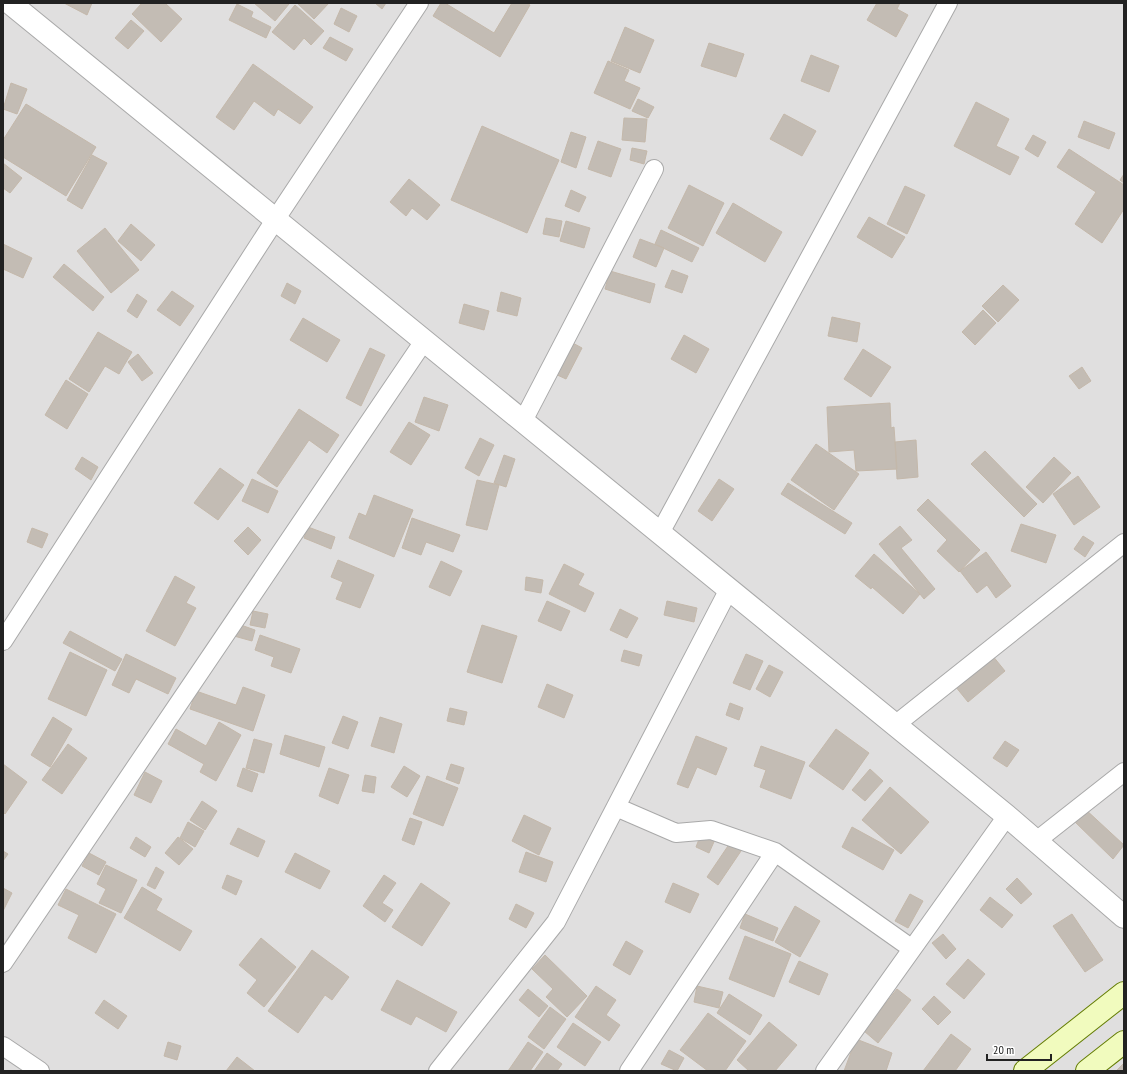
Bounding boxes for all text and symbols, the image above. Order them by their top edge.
scale bar [987,1036,1051,1062]
text: 20 m [993,1042,1014,1057]

